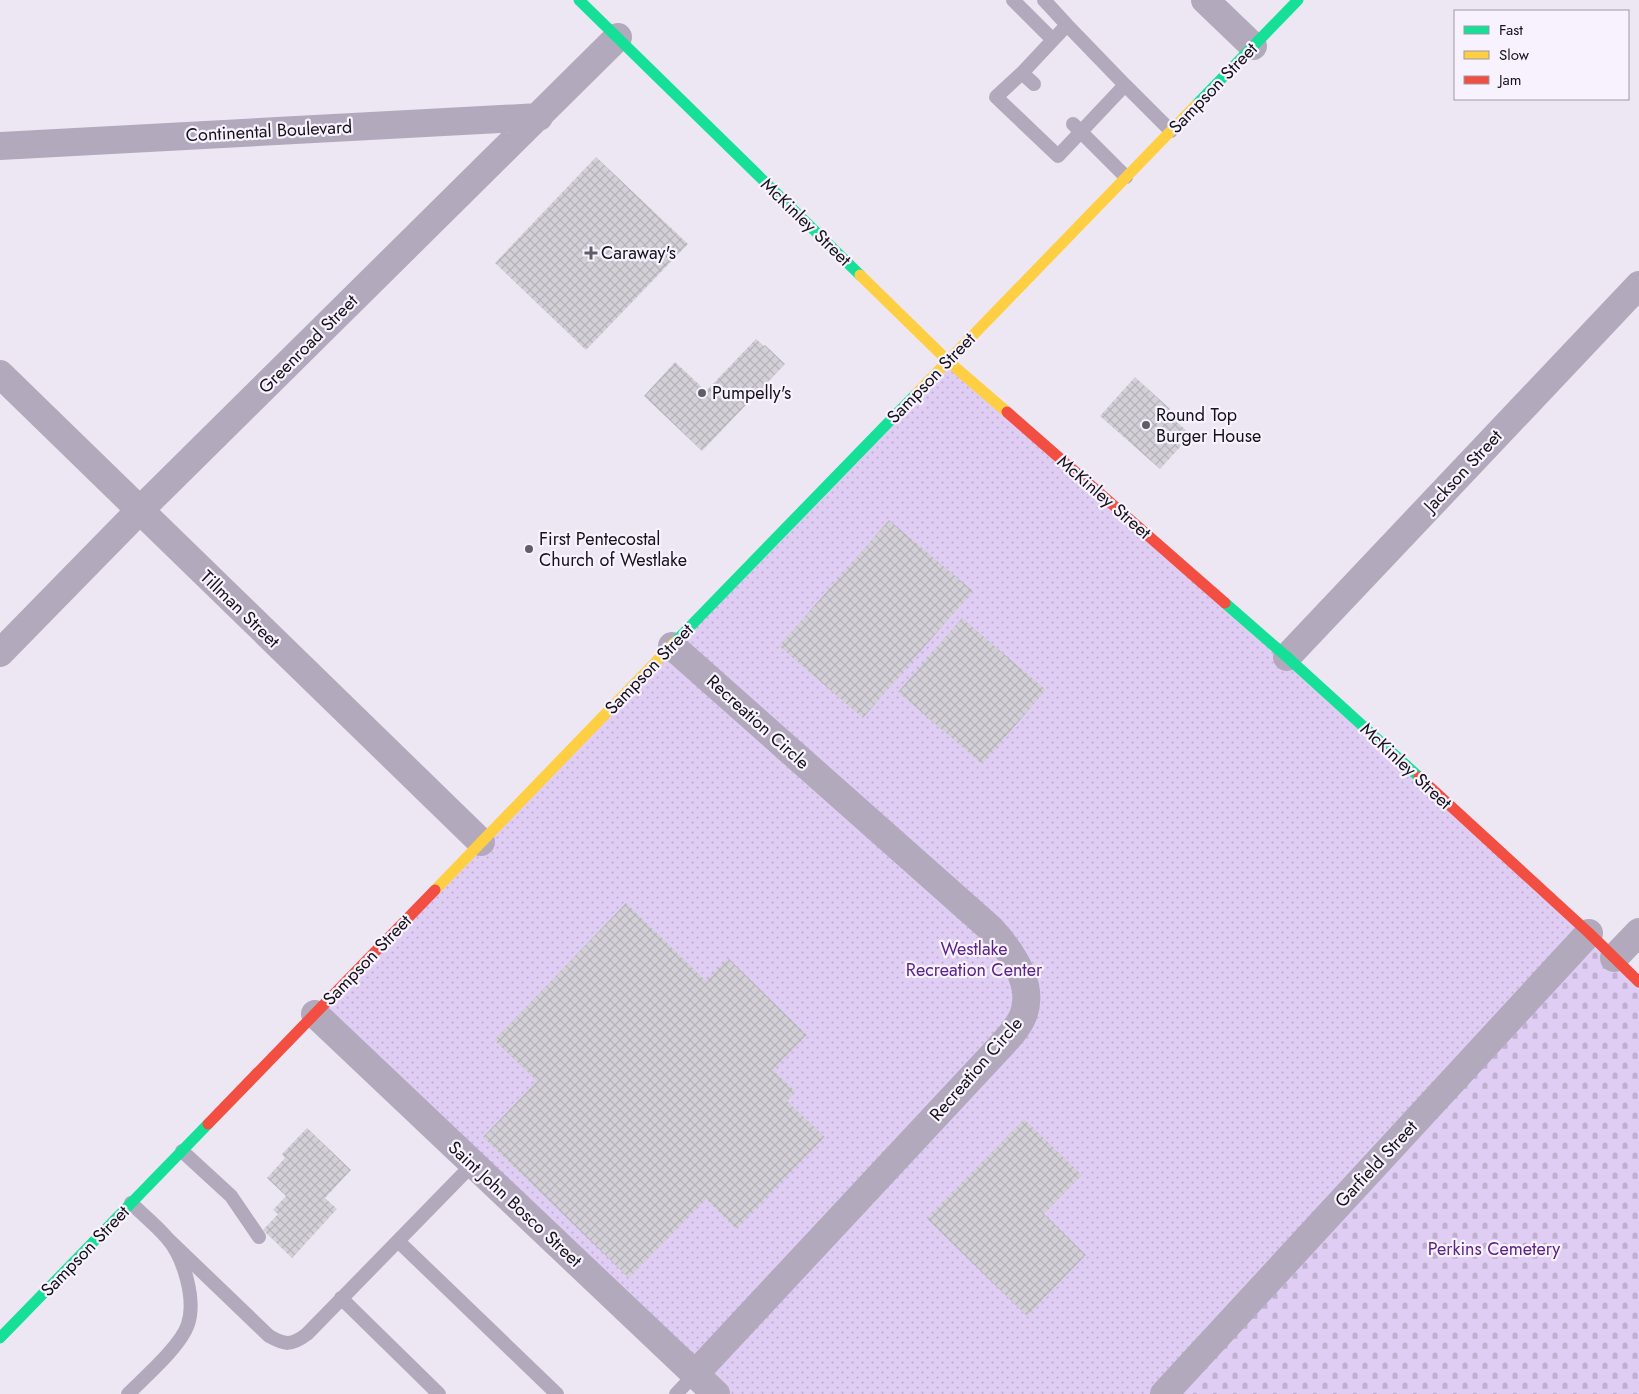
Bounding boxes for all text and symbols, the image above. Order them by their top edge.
legend [1454,10,1629,100]
text: Fast [1499,19,1523,41]
street label: Sampson Street [1163,36,1264,139]
text: Slow [1499,44,1530,66]
text: Jam [1497,69,1522,91]
street label: Continental Boulevard [185,114,353,148]
street label: McKinley Street [755,172,858,272]
place label: Caraway's [601,240,676,266]
marker: Caraway's [585,247,597,259]
street label: Greenroad Street [253,288,364,399]
street label: Sampson Street [881,326,982,429]
place label: Pumpelly's [712,380,791,406]
marker: Pumpelly's [696,387,708,399]
place label: Round Top Burger House [1156,402,1261,449]
marker: Round Top Burger House [1140,419,1152,431]
street label: Jackson Street [1417,423,1509,520]
street label: McKinley Street [1051,449,1157,546]
place label: First Pentecostal Church of Westlake [539,526,687,573]
marker: First Pentecostal Church of Westlake [523,543,535,555]
street label: Tillman Street [194,564,286,654]
street label: Sampson Street [599,617,700,720]
street label: Recreation Circle [701,669,815,775]
street label: McKinley Street [1354,717,1458,816]
street label: Sampson Street [317,908,418,1011]
park label: Westlake Recreation Center [906,936,1043,983]
street label: Recreation Circle [923,1011,1029,1127]
street label: Garfield Street [1329,1114,1424,1213]
street label: Saint John Bosco Street [442,1135,588,1274]
street label: Sampson Street [35,1199,136,1302]
park label: Perkins Cemetery [1428,1236,1560,1262]

